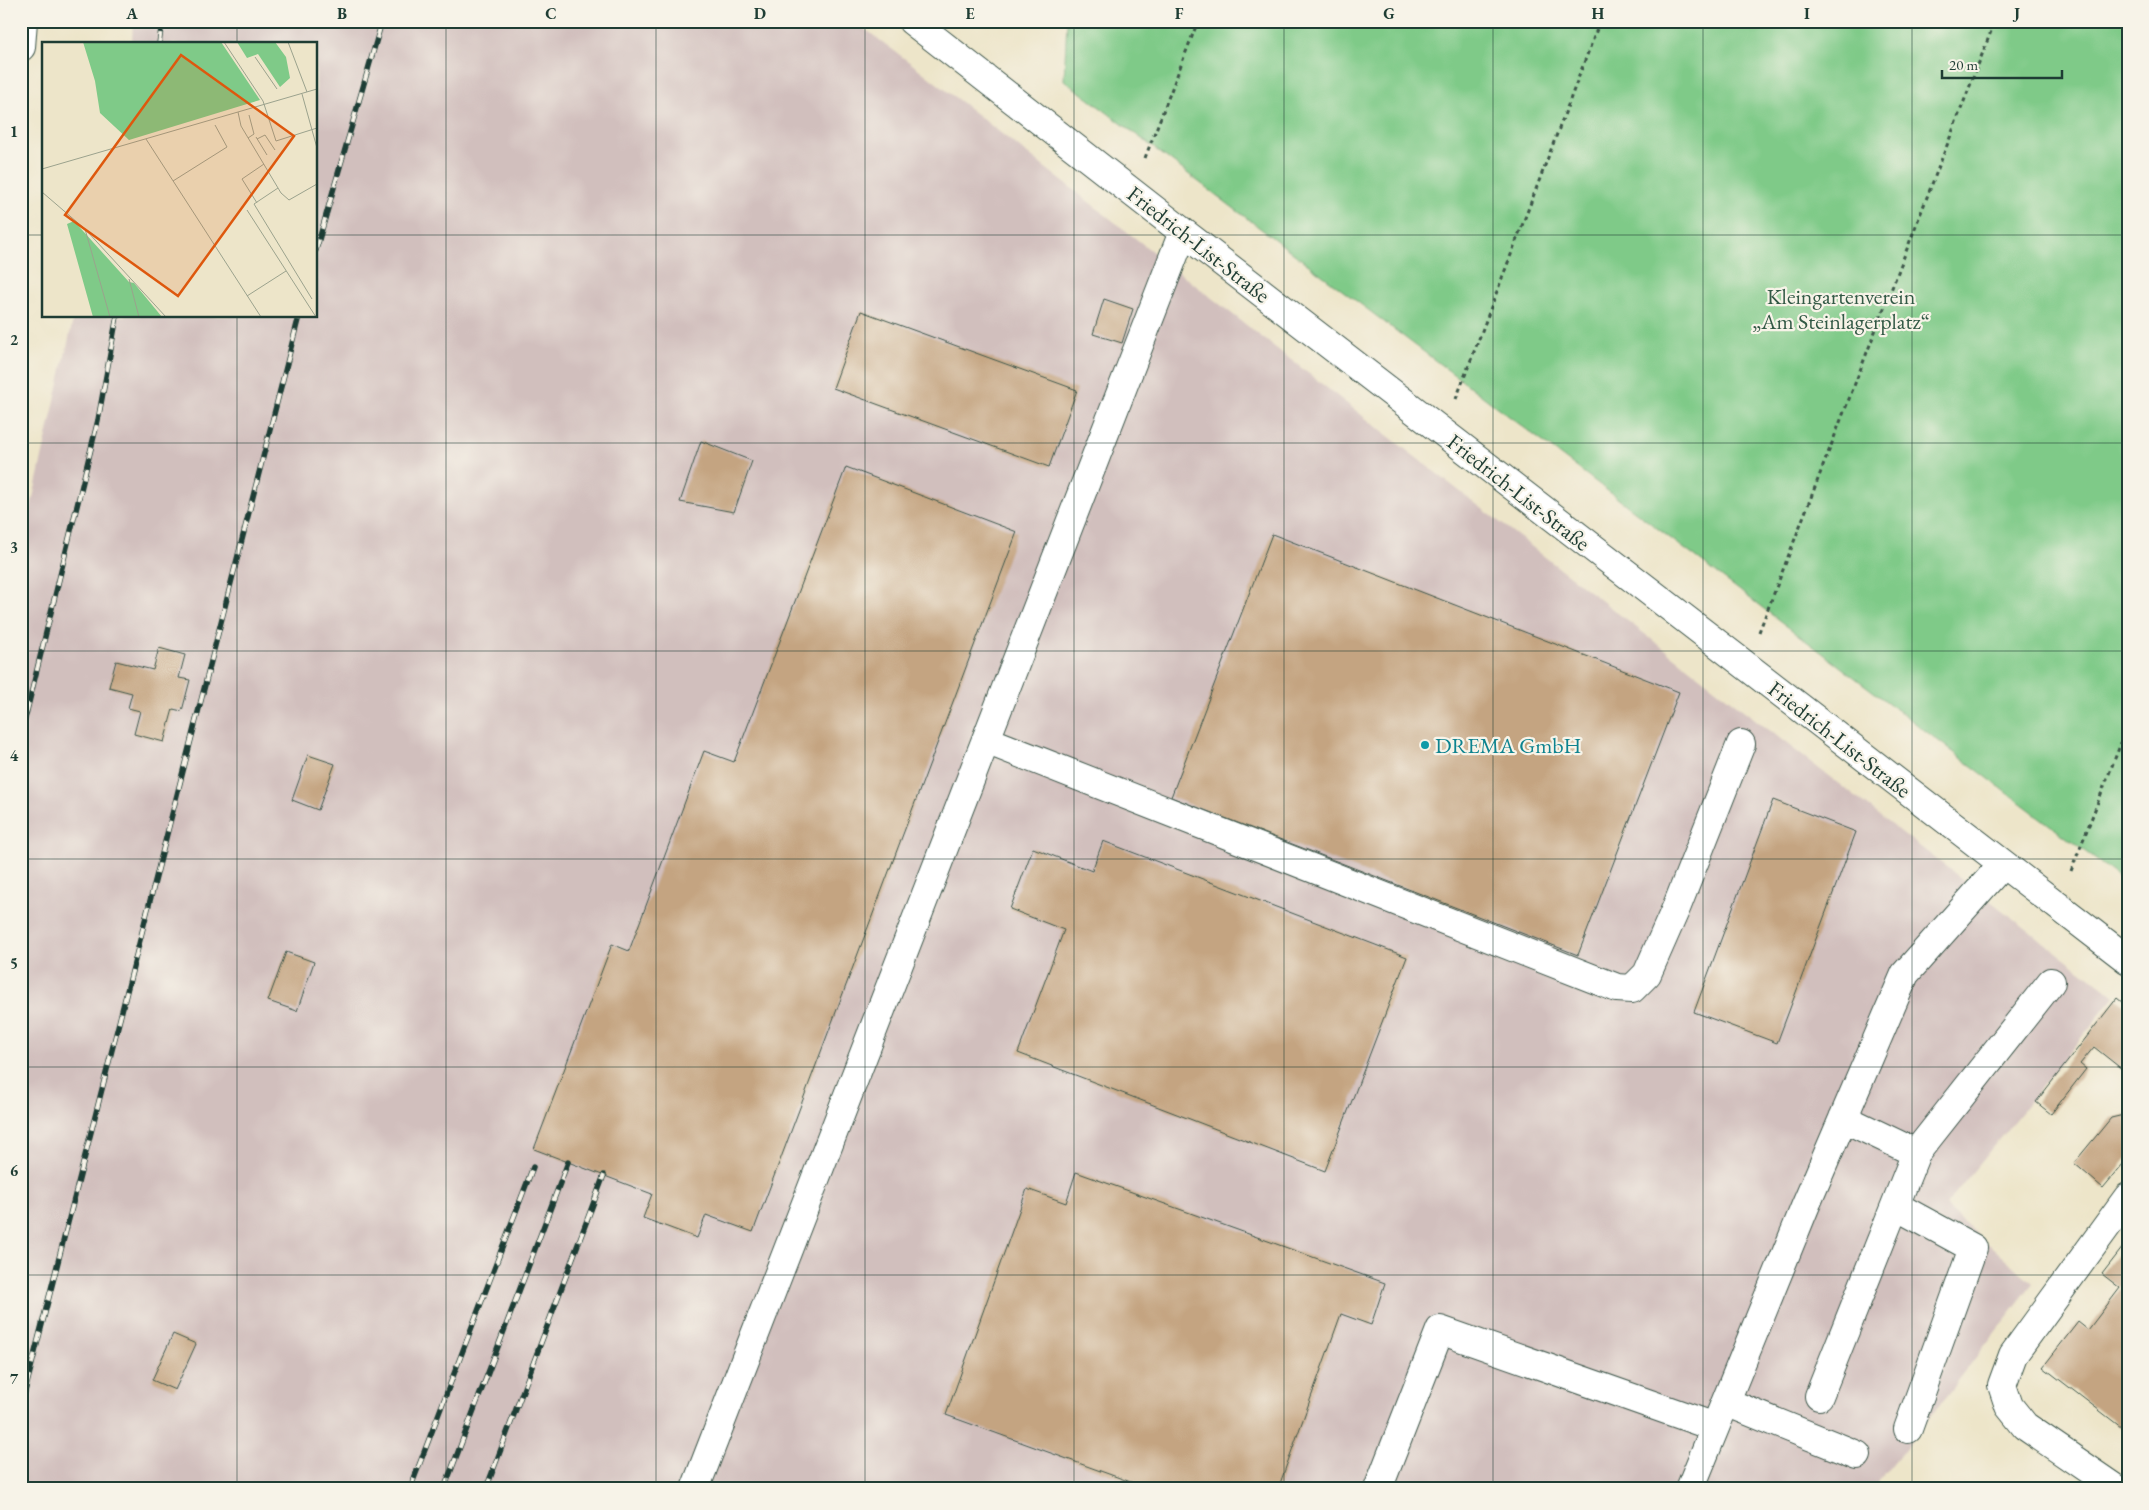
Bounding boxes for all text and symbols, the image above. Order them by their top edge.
text: A [125,3,138,24]
text: B [337,3,347,24]
text: C [545,3,557,24]
text: D [754,3,766,24]
text: E [965,3,975,24]
text: F [1175,3,1184,24]
text: G [1383,3,1395,24]
text: H [1592,3,1605,24]
text: I [1804,3,1810,24]
text: J [2012,3,2020,24]
inset map [42,42,318,318]
scale bar [1942,48,2062,80]
text: 20 m [1949,55,1978,74]
text: 1 [10,121,18,142]
street label: Friedrich-List-Straße [1121,179,1276,310]
park label: Kleingartenverein „Am Steinlagerplatz“ [1752,282,1930,336]
text: 2 [10,329,19,350]
street label: Friedrich-List-Straße [1441,427,1596,558]
text: 3 [10,537,18,558]
street label: Friedrich-List-Straße [1762,674,1917,805]
place label: DREMA GmbH [1435,731,1581,760]
marker: DREMA GmbH [1419,739,1431,751]
text: 4 [10,745,19,766]
text: 5 [10,953,18,974]
text: 6 [10,1160,19,1181]
text: 7 [10,1368,19,1389]

